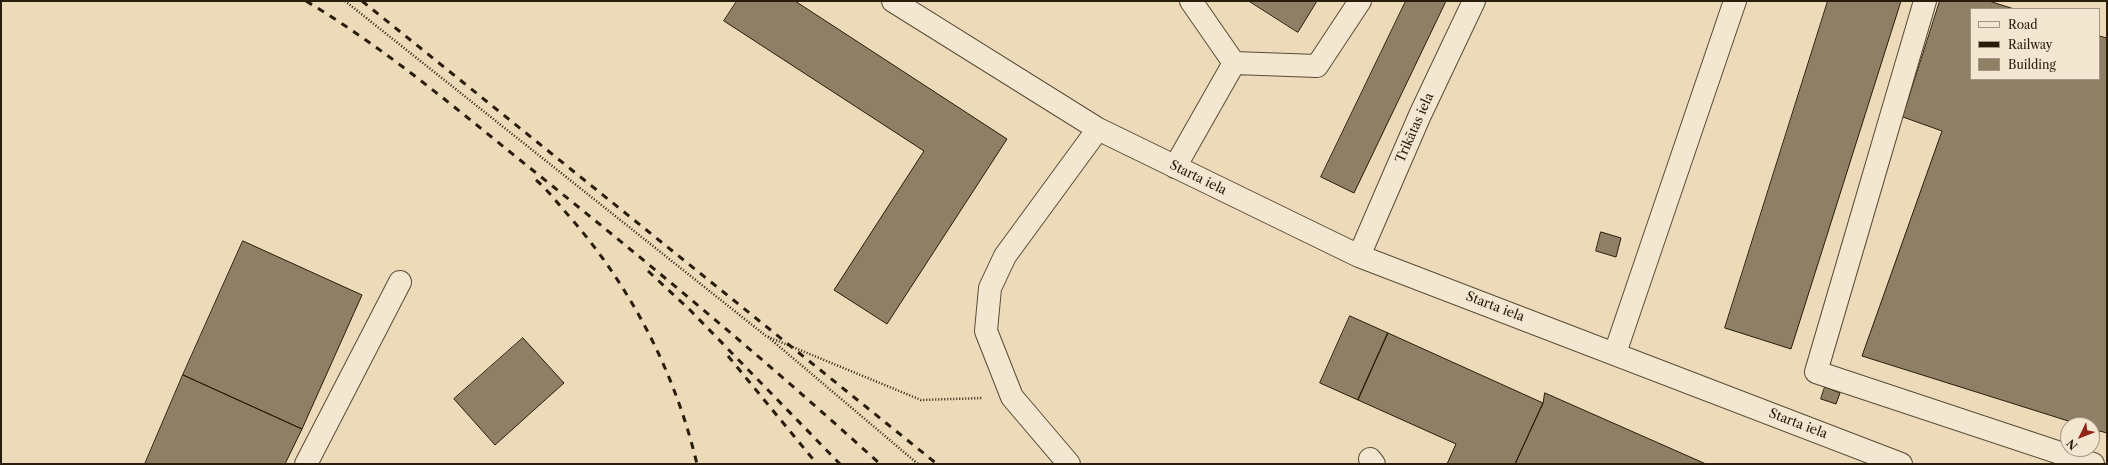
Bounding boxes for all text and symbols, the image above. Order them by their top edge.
legend [1970,8,2100,80]
text: Road [2008,17,2038,32]
text: Railway [2008,37,2053,52]
text: Building [2008,57,2056,72]
street label: Trikātas iela [1393,91,1437,165]
street label: Starta iela [1167,157,1229,199]
street label: Starta iela [1463,289,1527,325]
street label: Starta iela [1766,406,1830,442]
north arrow [2060,417,2100,457]
text: N [2064,436,2080,453]

